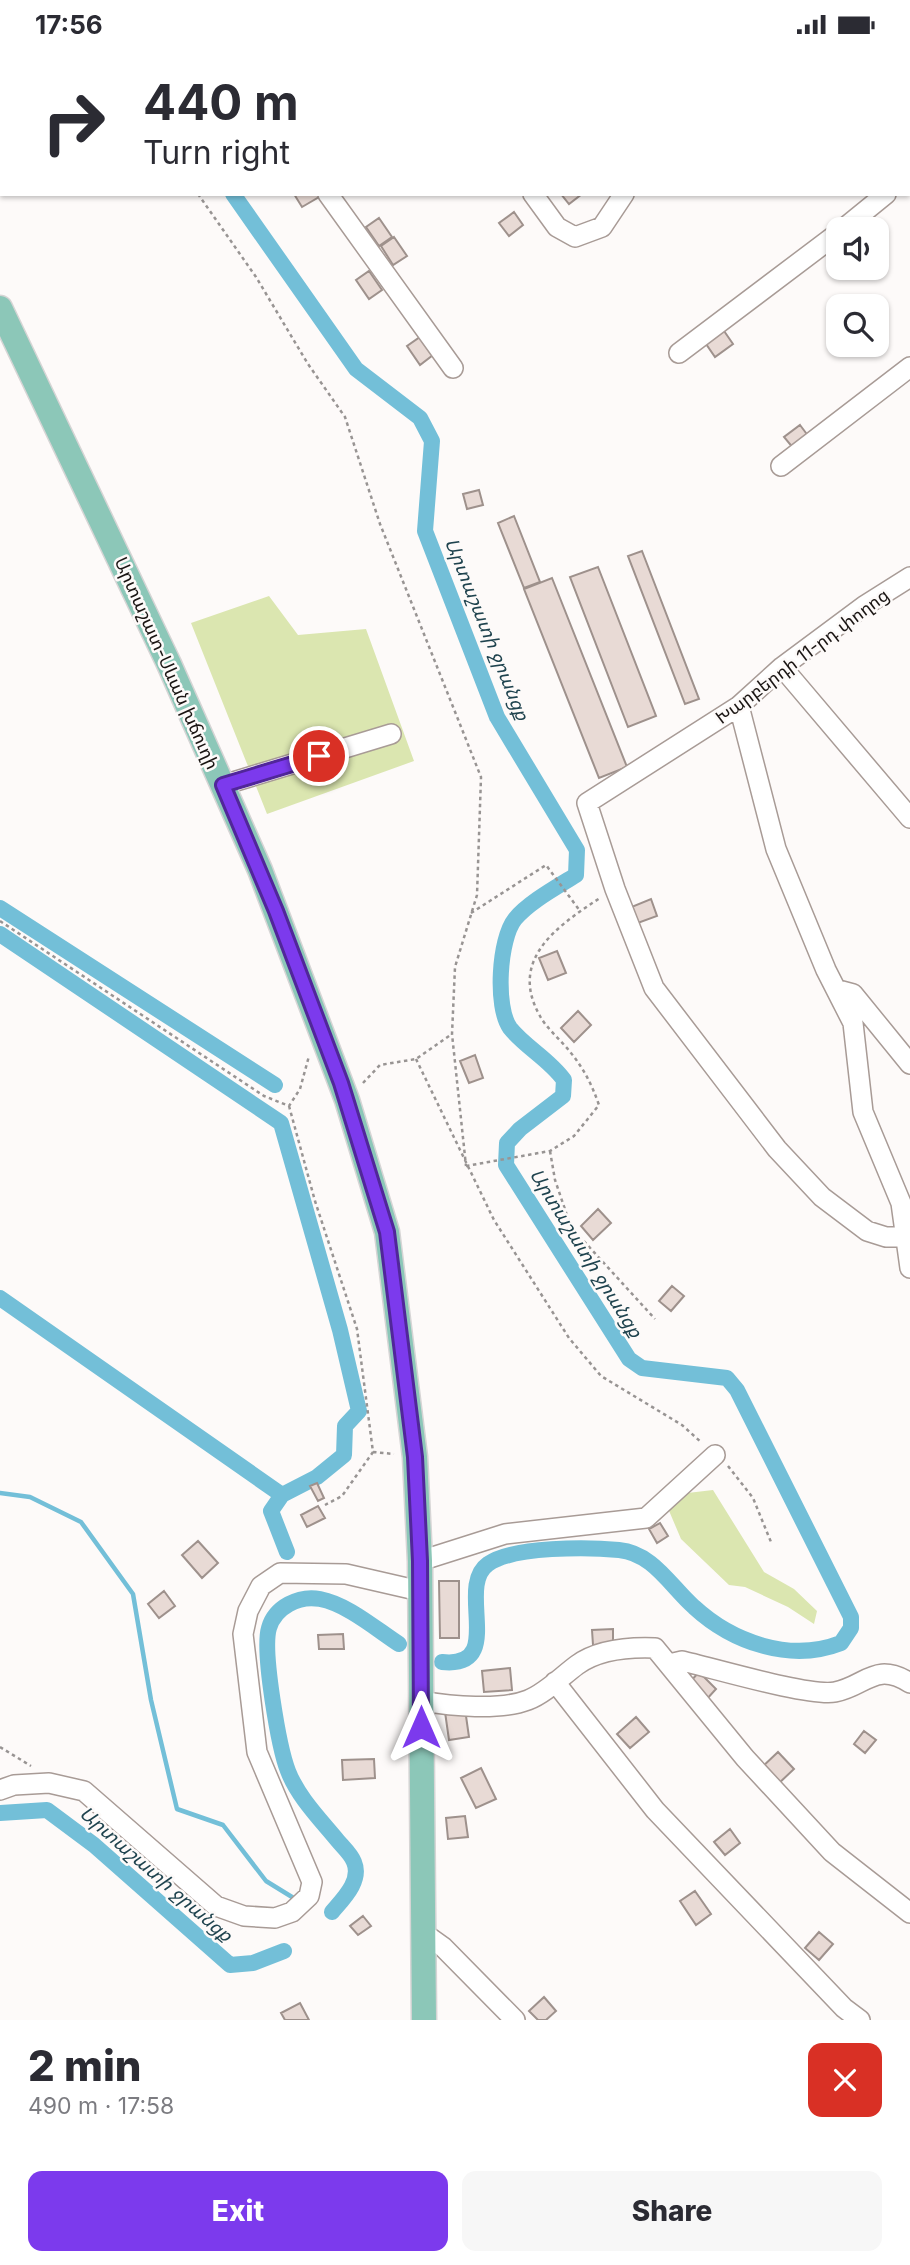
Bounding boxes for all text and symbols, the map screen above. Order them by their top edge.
text: 17:56 [35,9,103,40]
text: 440 m [143,73,299,132]
icon: right [28,77,119,168]
text: Turn right [143,133,290,172]
map controls [826,217,889,357]
button: sound [826,217,889,280]
button: search [826,294,889,357]
water label: Արտաշատի ջրանցք [440,534,534,724]
street label: Արտաշատ-Սևան խճուղի [111,554,223,772]
street label: Խարբերդի 11-րդ փողոց [711,584,893,728]
pin [289,726,349,786]
icon: arrive [300,737,338,775]
water label: Արտաշատի ջրանցք [525,1164,648,1342]
position arrow [384,1690,458,1764]
water label: Արտաշատի ջրանցք [75,1801,238,1947]
text: 2 min [28,2040,142,2091]
button: close [808,2043,882,2117]
text: 490 m · 17:58 [28,2092,174,2120]
button: Exit [28,2171,448,2251]
button: Share [462,2171,882,2251]

